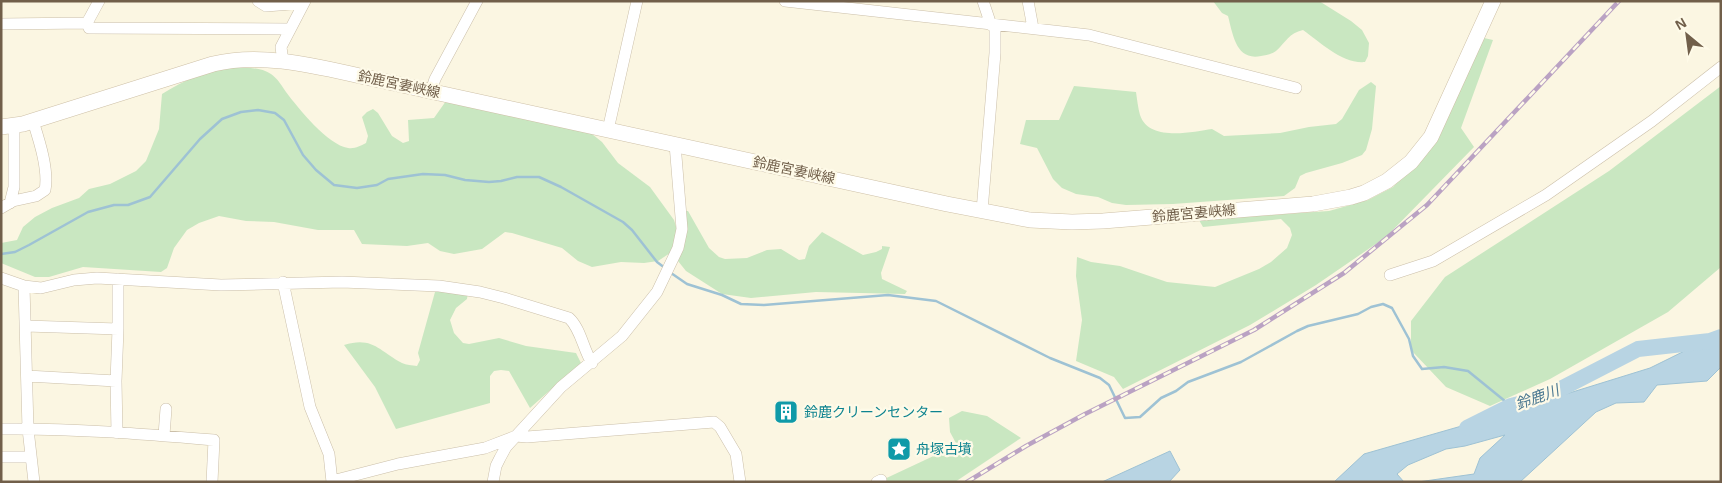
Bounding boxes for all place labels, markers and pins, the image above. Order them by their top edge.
building icon: 鈴鹿クリーンセンター [773,399,799,425]
place label: 鈴鹿クリーンセンター [804,404,943,420]
place icon: 舟塚古墳 [886,436,912,462]
place label: 舟塚古墳 [916,441,972,457]

